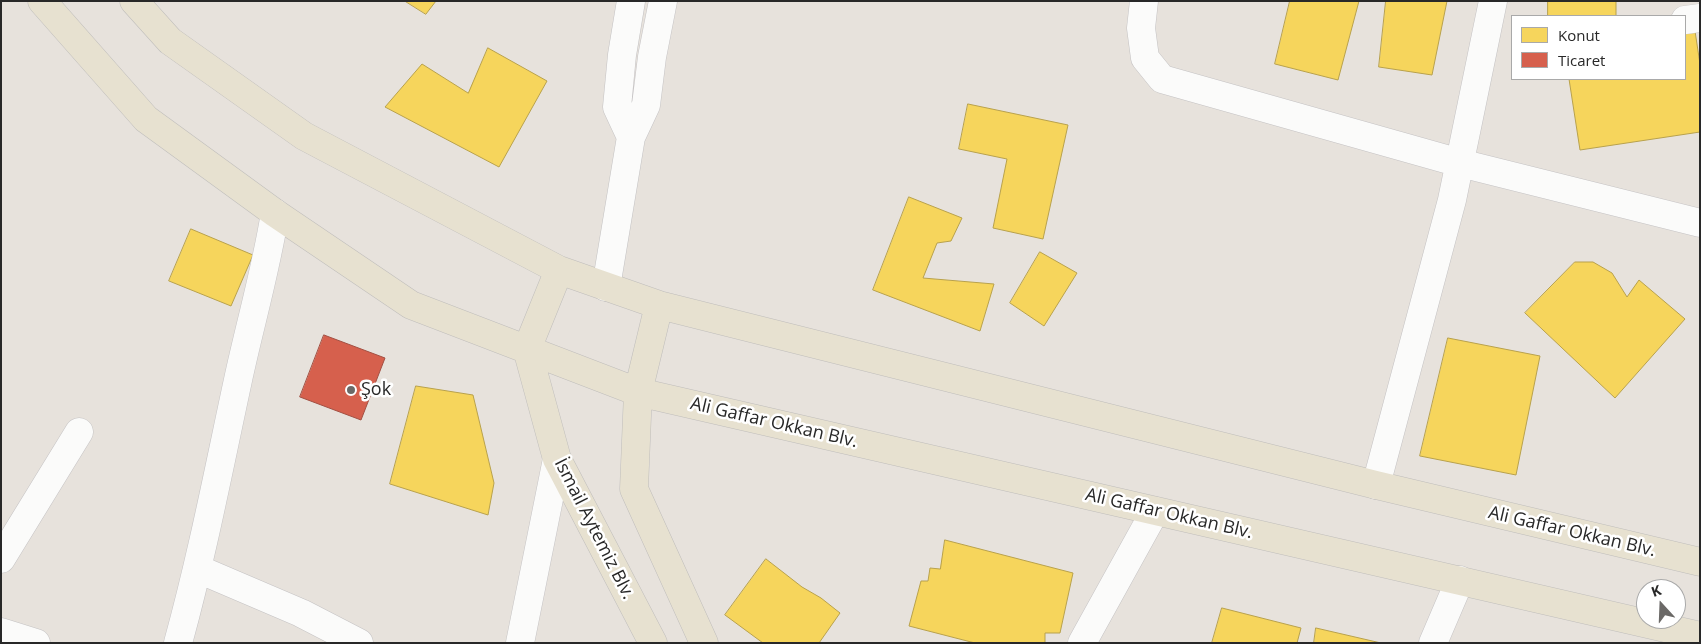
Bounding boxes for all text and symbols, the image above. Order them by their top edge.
legend [1511,15,1686,80]
text: Konut [1558,25,1600,45]
text: Ticaret [1558,50,1605,70]
place label: Şok [361,379,391,401]
marker: Şok [345,384,357,396]
street label: Ali Gaffar Okkan Blv. [688,393,860,453]
street label: İsmail Aytemiz Blv. [549,455,639,603]
street label: Ali Gaffar Okkan Blv. [1083,484,1255,544]
street label: Ali Gaffar Okkan Blv. [1486,502,1658,562]
north arrow [1636,579,1686,629]
text: K [1648,580,1664,601]

